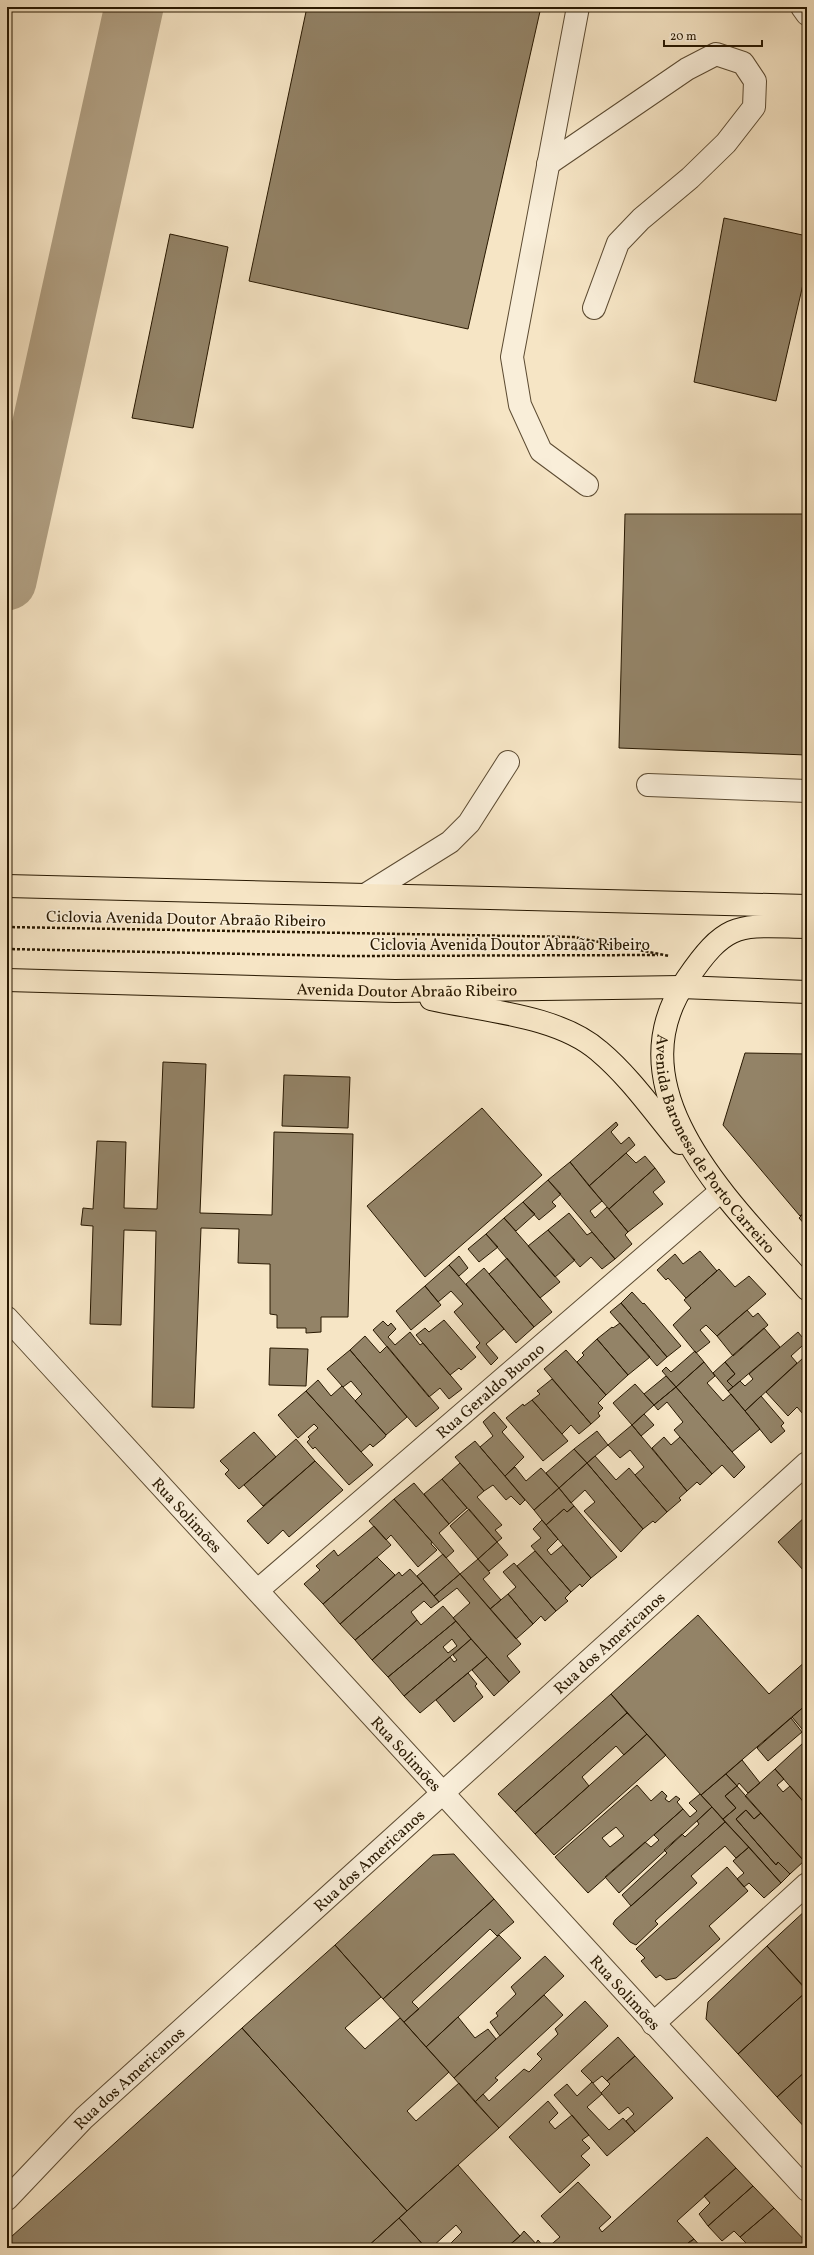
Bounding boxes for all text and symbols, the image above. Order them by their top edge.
scale bar [664,22,762,48]
text: 20 m [670,29,697,45]
street label: Ciclovia Avenida Doutor Abraão Ribeiro [46,907,326,933]
street label: Ciclovia Avenida Doutor Abraão Ribeiro [370,935,650,957]
street label: Avenida Doutor Abraão Ribeiro [296,979,517,1004]
street label: Avenida Baronesa de Porto Carreiro [649,1033,779,1259]
street label: Rua Geraldo Buono [432,1339,550,1445]
street label: Rua Solimões [146,1474,226,1559]
street label: Rua dos Americanos [550,1588,671,1700]
street label: Rua Solimões [365,1712,445,1797]
street label: Rua dos Americanos [310,1805,431,1918]
street label: Rua Solimões [584,1951,664,2036]
street label: Rua dos Americanos [70,2023,191,2135]

